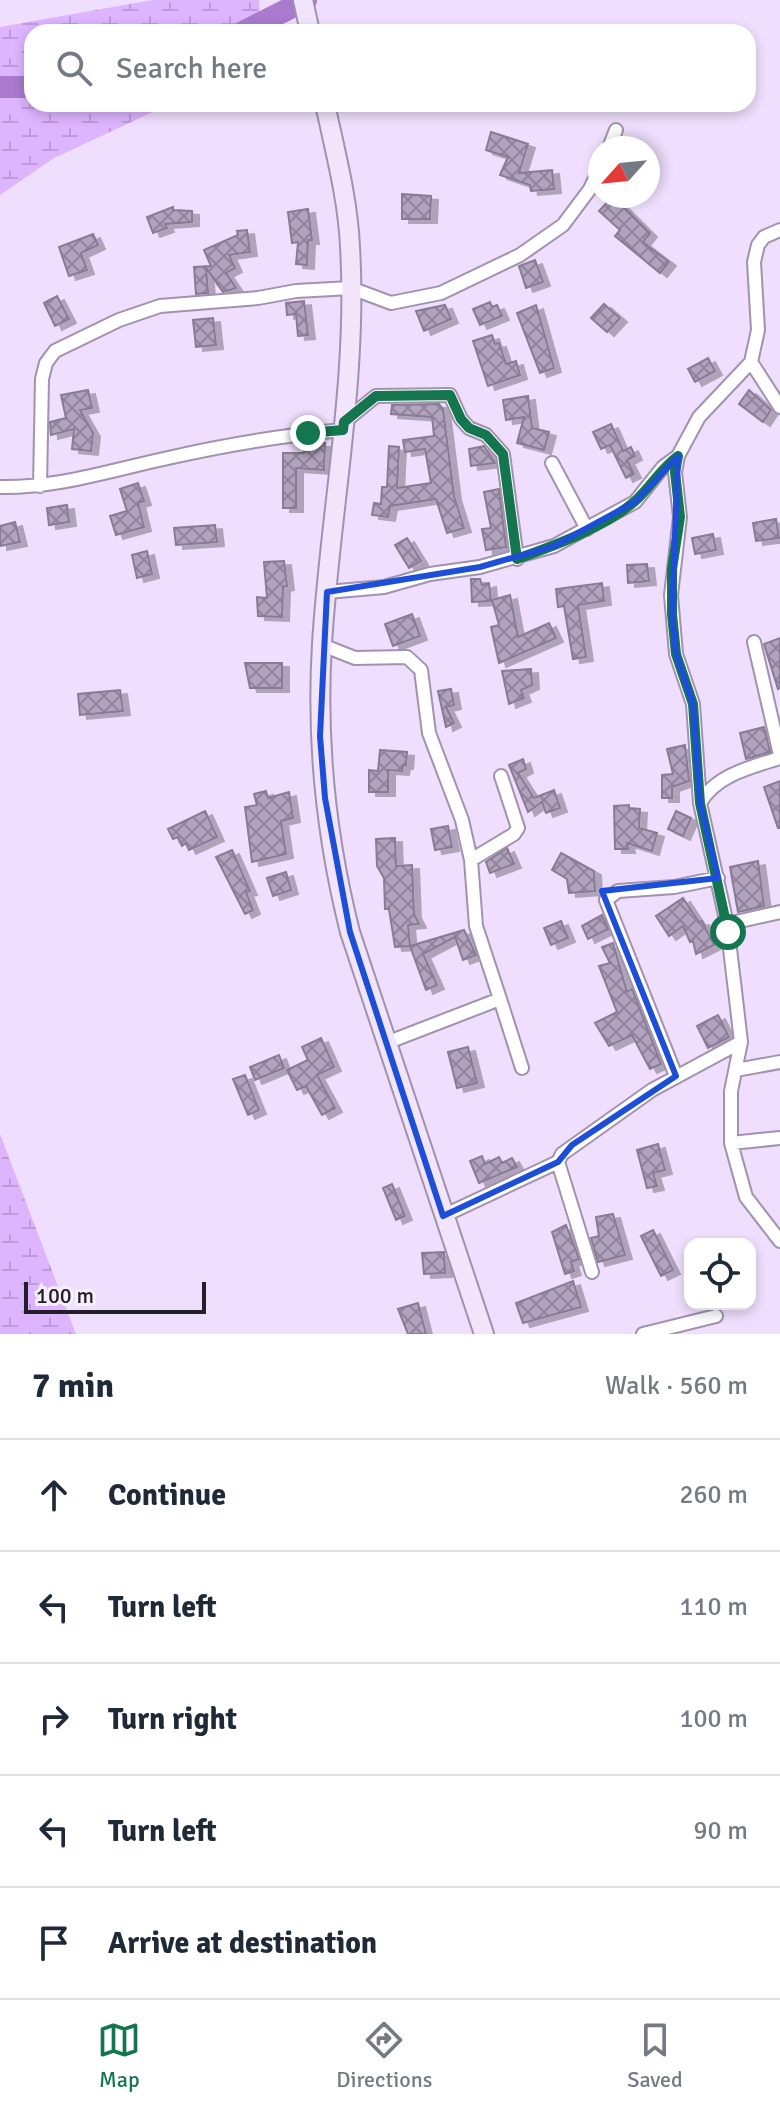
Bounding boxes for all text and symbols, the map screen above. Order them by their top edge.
search box [24,24,756,112]
icon: search [52,46,96,90]
text: Search here [116,50,267,87]
north arrow [588,136,660,208]
route end [290,415,326,451]
route start [710,914,746,950]
map controls [684,1238,756,1310]
button: locate [684,1238,756,1310]
scale bar [24,1278,206,1314]
text: 100 m [36,1282,94,1309]
text: 7 min [32,1365,114,1407]
text: Walk · 560 m [605,1370,748,1402]
icon: ahead [32,1473,76,1517]
text: Continue [108,1477,226,1514]
text: 260 m [679,1479,748,1511]
icon: left [32,1585,76,1629]
text: Turn left [108,1589,217,1626]
text: 110 m [679,1591,748,1623]
icon: right [32,1697,76,1741]
text: Turn right [108,1701,237,1738]
text: 100 m [679,1703,748,1735]
icon: left [32,1809,76,1853]
text: Turn left [108,1813,217,1850]
text: 90 m [693,1815,748,1847]
icon: arrive [32,1921,76,1965]
text: Arrive at destination [108,1925,377,1962]
tab: Map [97,2018,141,2093]
tab: Directions [336,2018,432,2093]
tab: Saved [627,2018,683,2093]

